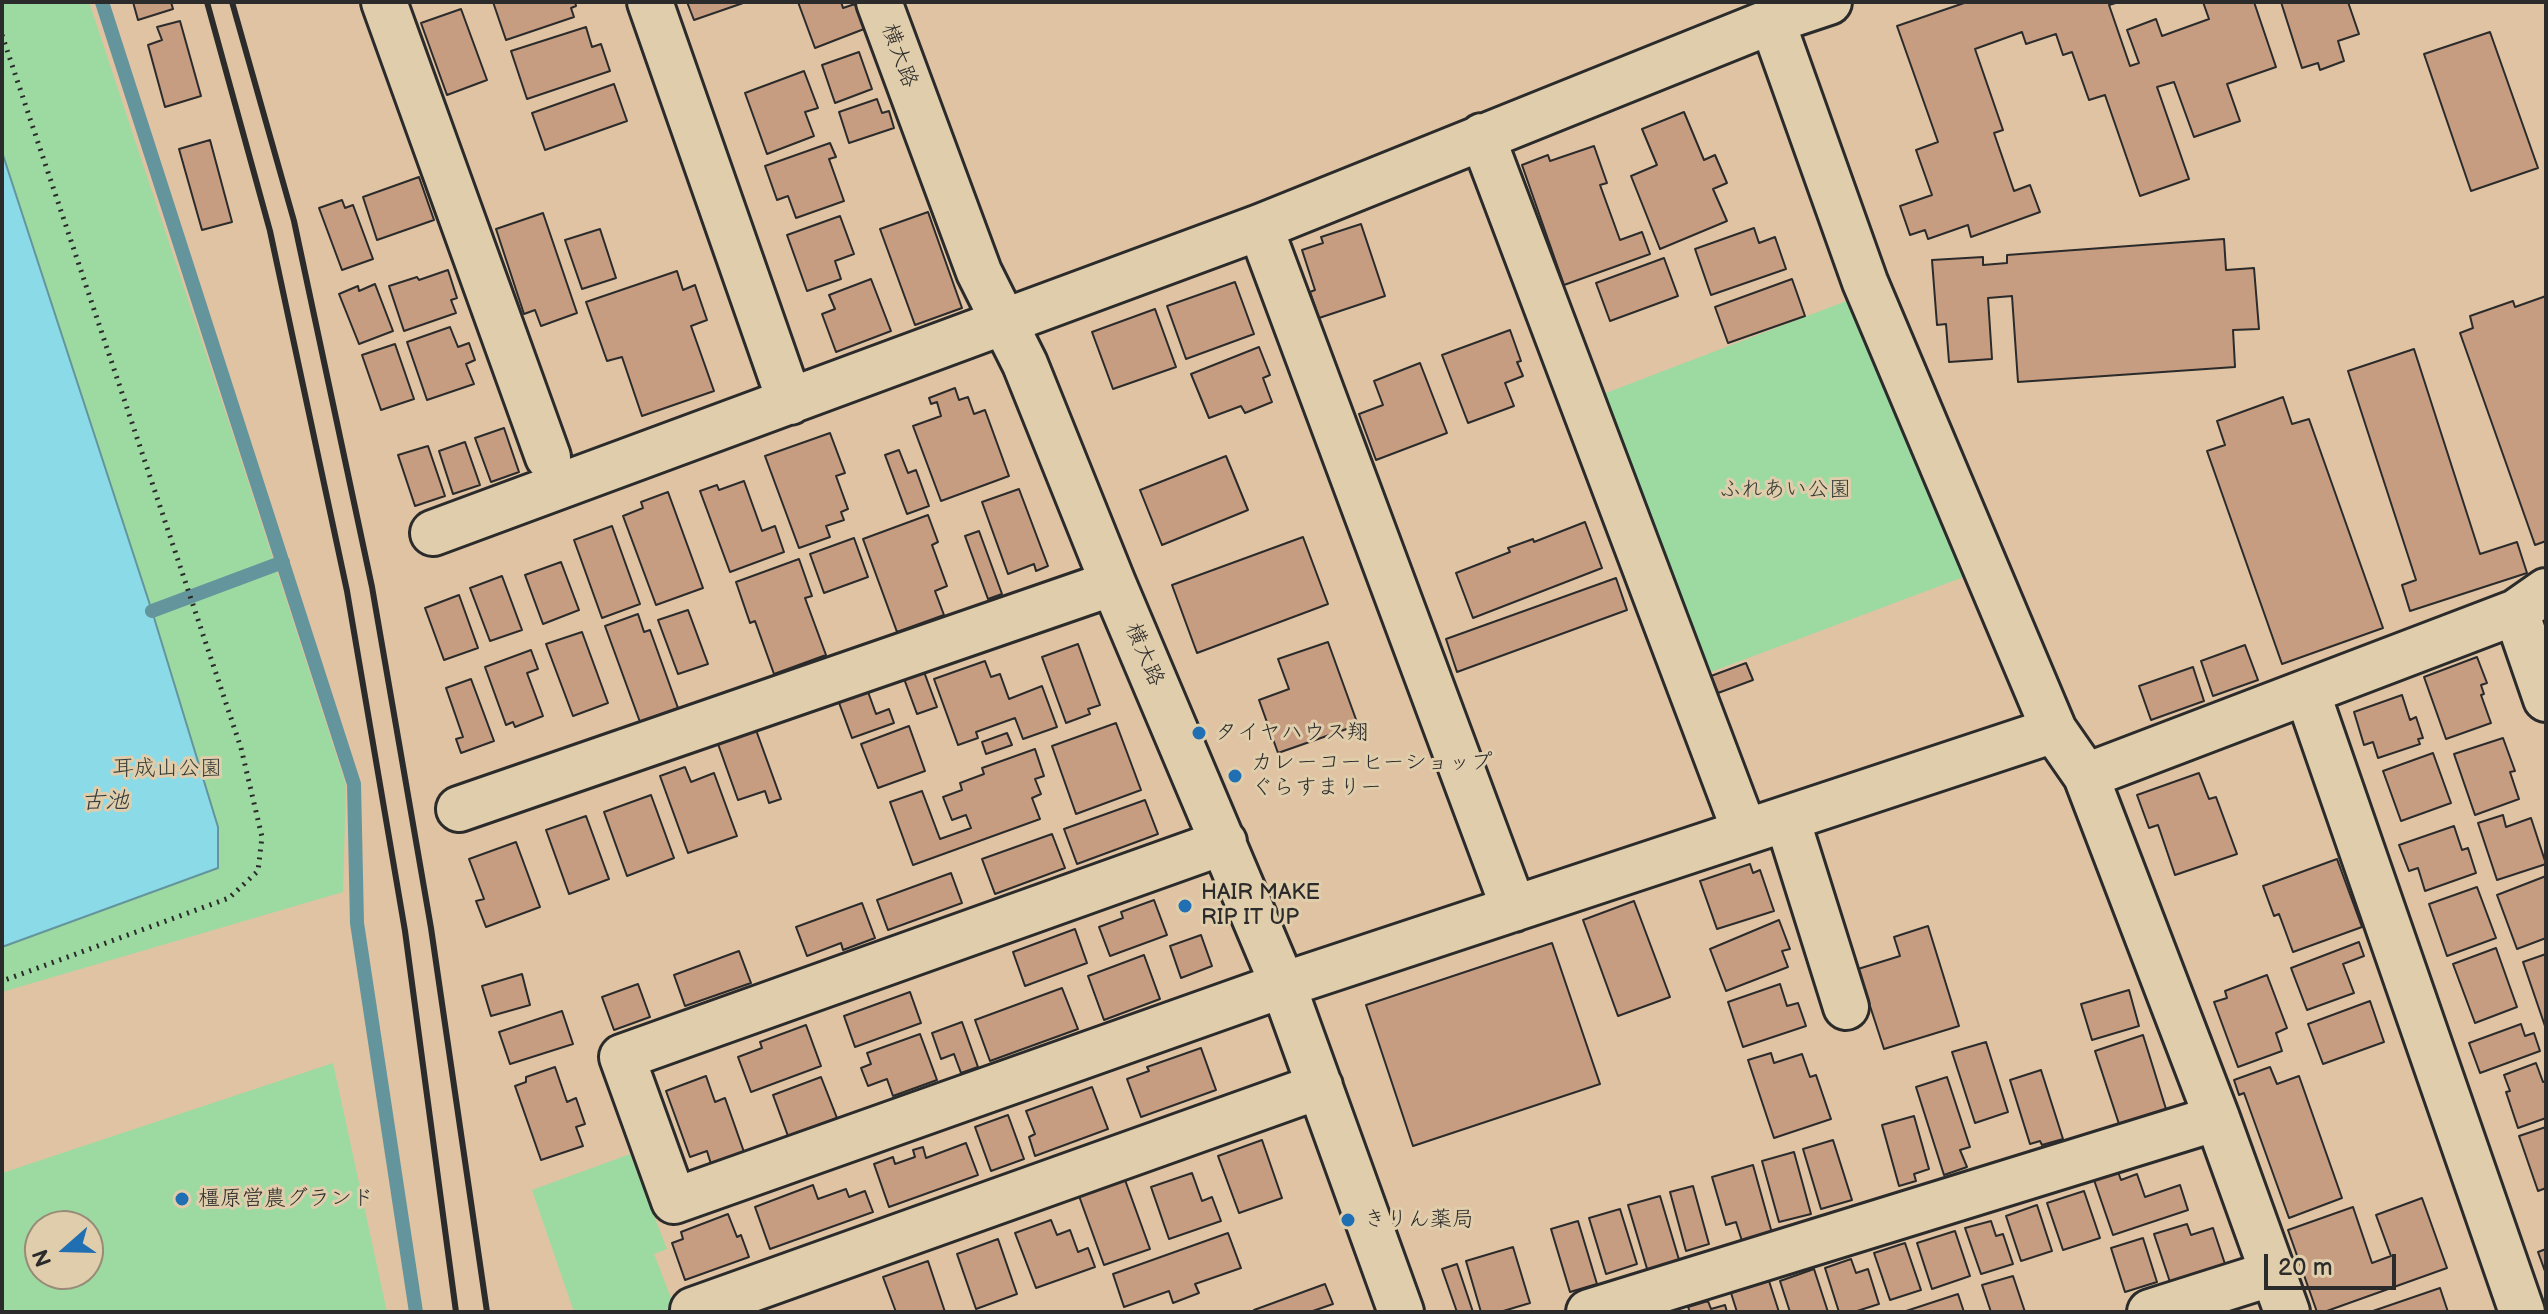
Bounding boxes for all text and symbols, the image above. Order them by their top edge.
street label: 横大路 [875,20,923,92]
park label: ふれあい公園 [1719,477,1851,503]
street label: 横大路 [1119,619,1169,691]
place label: タイヤハウス翔 [1215,720,1369,746]
marker: タイヤハウス翔 [1190,724,1208,742]
place label: カレーコーヒーショップ ぐらすまりー [1251,750,1493,802]
park label: 耳成山公園 [112,756,222,782]
marker: カレーコーヒーショップ ぐらすまりー [1226,767,1244,785]
water label: 古池 [81,788,129,816]
place label: HAIR MAKE RIP IT UP [1201,880,1320,932]
marker: HAIR MAKE RIP IT UP [1176,897,1194,915]
place label: 橿原営農グランド [198,1186,374,1212]
marker: 橿原営農グランド [173,1190,191,1208]
place label: きりん薬局 [1364,1207,1474,1233]
north arrow [24,1210,104,1290]
marker: きりん薬局 [1339,1211,1357,1229]
scale bar [2268,1238,2400,1288]
text: N [27,1245,58,1270]
text: 20 m [2278,1253,2333,1282]

